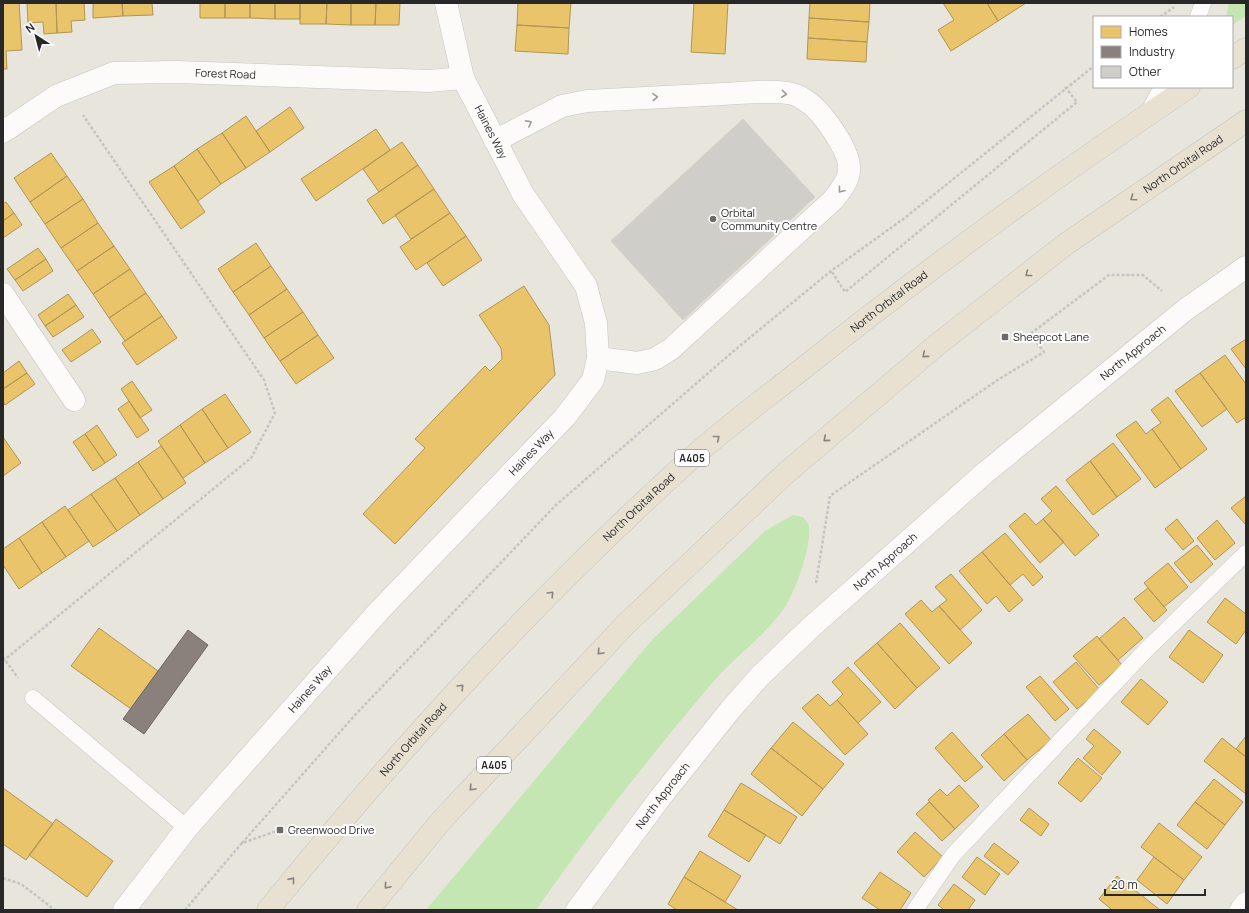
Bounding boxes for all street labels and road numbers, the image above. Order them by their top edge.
street label: Forest Road [195,65,256,82]
street label: Haines Way [471,102,511,161]
street label: North Orbital Road [1140,131,1226,196]
street label: North Orbital Road [847,267,930,335]
street label: North Approach [1097,321,1168,383]
street label: Haines Way [505,426,557,478]
road number: A405 [675,450,709,466]
street label: North Orbital Road [599,469,678,544]
street label: North Approach [850,529,920,593]
street label: Haines Way [285,662,335,716]
street label: North Orbital Road [376,699,450,779]
road number: A405 [477,757,511,773]
street label: North Approach [632,759,693,832]

